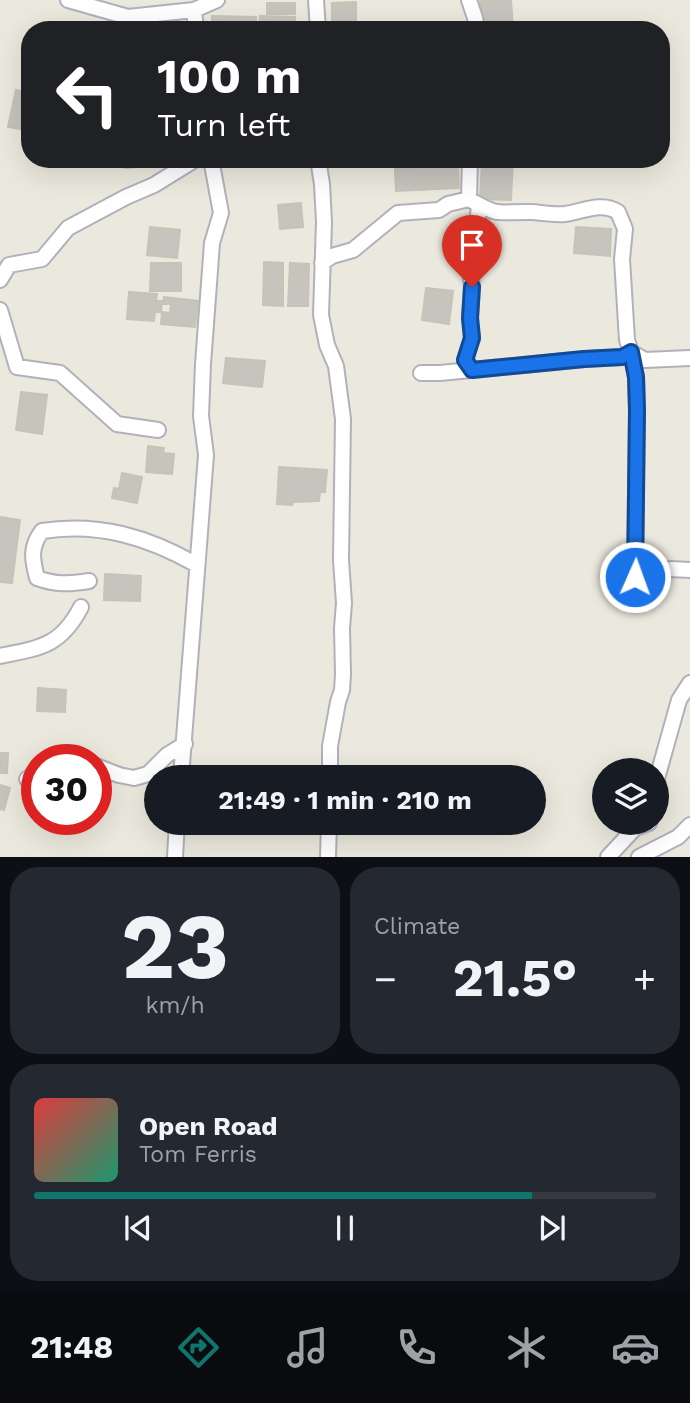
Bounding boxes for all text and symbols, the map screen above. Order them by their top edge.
text: 100 m [157,47,301,105]
icon: left [42,49,133,140]
text: Turn left [157,106,290,144]
pin [442,215,502,287]
icon: arrive [453,226,491,264]
position arrow [598,540,672,614]
speed limit sign: 30 [21,744,112,835]
map controls [592,758,669,835]
button: layers [592,758,669,835]
text: 21:49 · 1 min · 210 m [218,785,472,815]
text: 23 [121,893,229,1000]
text: Climate [374,913,460,940]
text: 21.5° [453,948,577,1009]
text: − [374,957,397,1001]
text: + [633,957,656,1001]
text: km/h [145,992,205,1019]
text: Open Road [139,1111,277,1141]
text: Tom Ferris [139,1141,257,1168]
icon: previous [119,1209,157,1247]
icon: pause [326,1209,364,1247]
icon: next [533,1209,571,1247]
icon: directions [174,1323,223,1372]
icon: music [283,1323,332,1372]
icon: phone [392,1323,441,1372]
icon: climate [502,1323,551,1372]
icon: car [611,1323,660,1372]
text: 21:48 [30,1328,113,1366]

